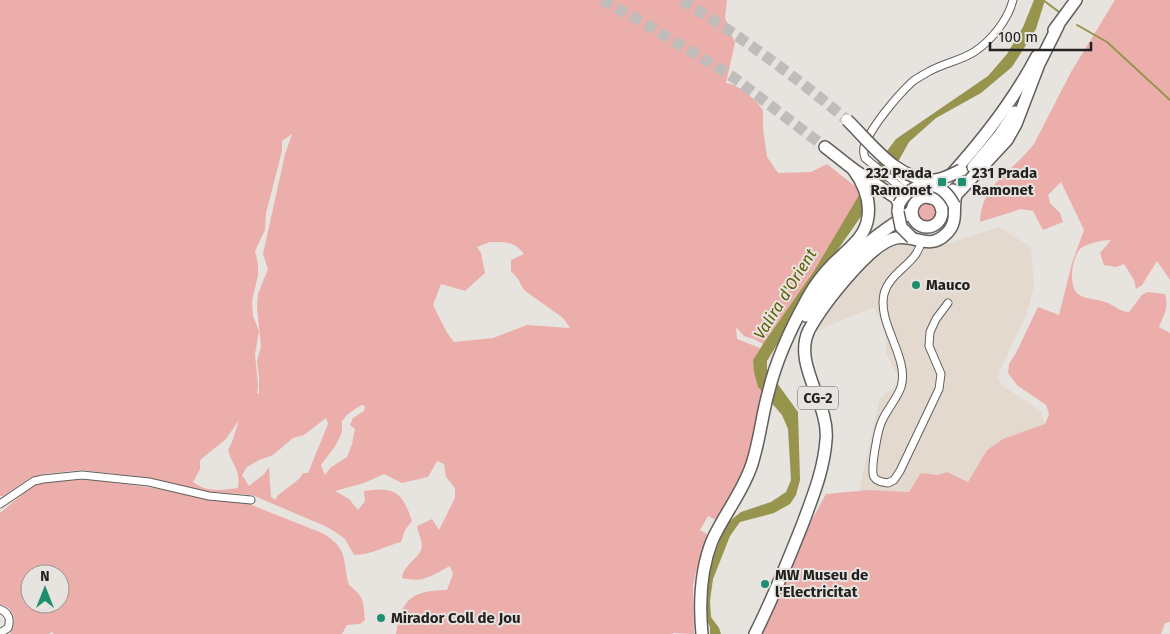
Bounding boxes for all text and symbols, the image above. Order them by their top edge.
scale bar [990,20,1091,52]
text: 100 m [998,28,1038,46]
place label: 232 Prada Ramonet [866,164,932,199]
place label: 231 Prada Ramonet [972,164,1037,199]
marker: 232 Prada Ramonet [936,176,948,188]
marker: 231 Prada Ramonet [956,176,968,188]
water label: Valira d'Orient [750,245,821,343]
place label: Mauco [926,276,970,294]
marker: Mauco [910,279,922,291]
road number: CG-2 [798,386,838,409]
north arrow [20,564,70,614]
place label: MW Museu de l'Electricitat [775,566,868,601]
text: N [40,568,50,585]
marker: MW Museu de l'Electricitat [759,578,771,590]
place label: Mirador Coll de Jou [391,609,521,627]
marker: Mirador Coll de Jou [375,612,387,624]

